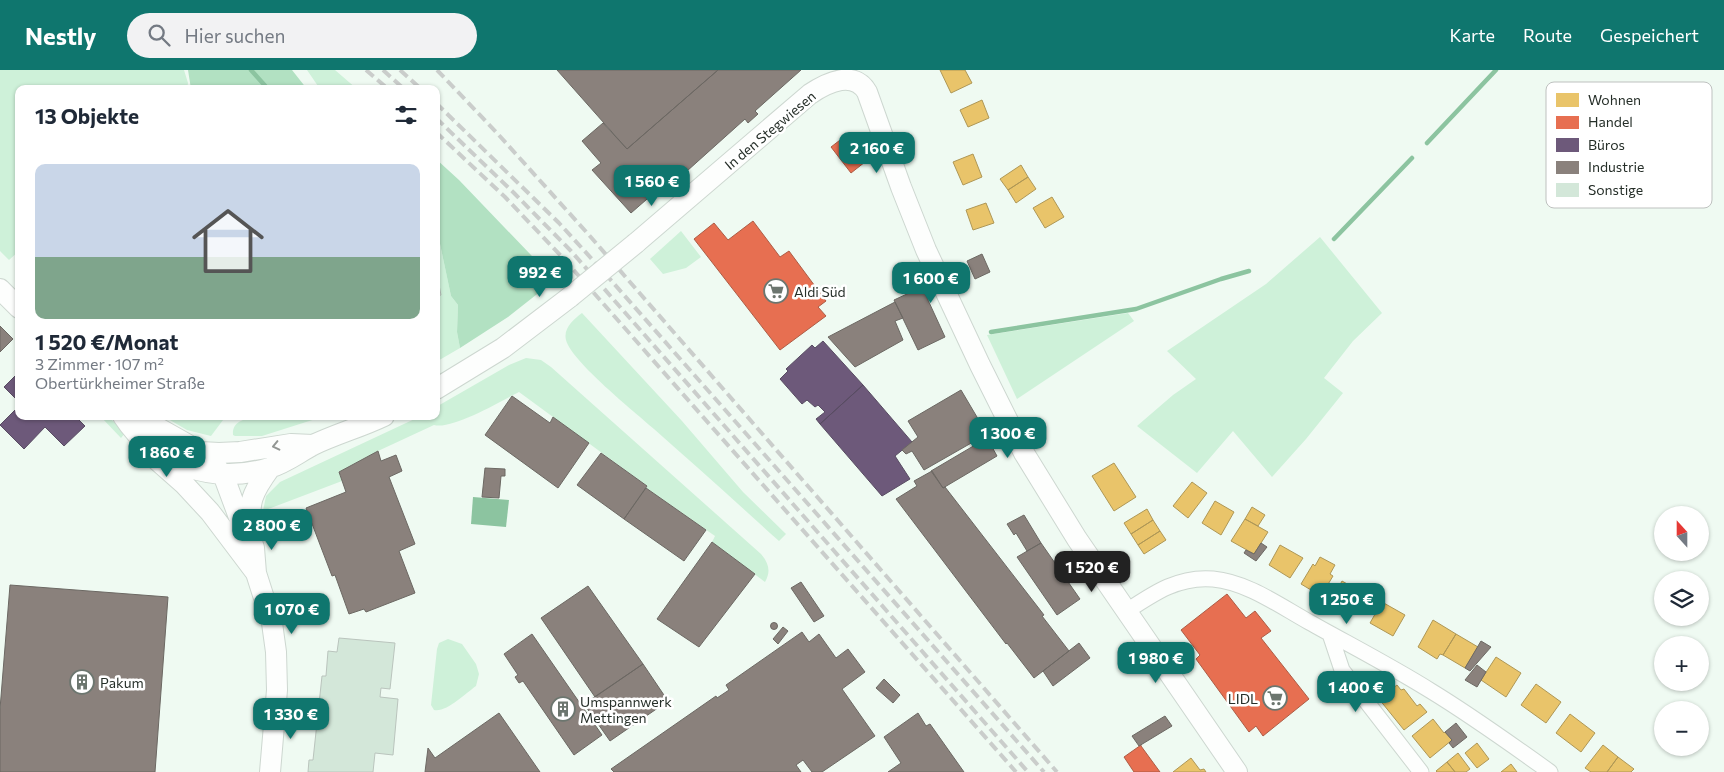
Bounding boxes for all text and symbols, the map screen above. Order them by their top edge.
search box [127,13,477,58]
text: Nestly [25,21,97,50]
icon: search [145,21,173,49]
text: Hier suchen [185,24,285,47]
text: Karte [1450,24,1495,46]
text: Route [1523,24,1572,46]
text: Gespeichert [1600,24,1699,46]
legend [1546,82,1712,208]
street label: In den Stegwiesen [721,87,819,173]
text: Wohnen [1588,91,1641,108]
icon: filters [392,101,420,129]
text: 13 Objekte [35,103,139,128]
text: Handel [1588,113,1633,130]
pin: 2 160 € [831,132,923,174]
text: Büros [1588,136,1625,153]
text: 2 160 € [850,138,904,157]
text: Industrie [1588,158,1645,175]
pin: 1 560 € [606,164,698,207]
text: 1 560 € [625,171,679,190]
text: Sonstige [1588,181,1643,198]
icon: home [183,196,273,286]
pin: 992 € [505,256,575,298]
text: 992 € [518,262,562,281]
pin: 1 600 € [885,262,977,304]
text: 1 600 € [903,268,959,287]
supermarket icon: Aldi Süd [763,278,789,304]
place label: Aldi Süd [794,283,846,300]
text: 1 520 €/Monat [35,329,178,354]
text: 3 Zimmer · 107 m² [35,354,164,373]
text: Obertürkheimer Straße [35,373,205,392]
pin: 1 300 € [962,416,1054,459]
text: 1 300 € [980,423,1036,442]
pin: 1 860 € [121,436,213,478]
one-way arrow [272,440,281,451]
text: 1 860 € [139,442,195,461]
north arrow [1654,506,1709,561]
map controls [1654,506,1709,756]
pin: 2 800 € [226,508,318,551]
text: 2 800 € [243,515,301,534]
pin: 1 520 € [1046,550,1138,593]
text: 1 520 € [1065,557,1119,576]
button: layers [1654,571,1709,626]
pin: 1 250 € [1301,582,1393,625]
text: 1 250 € [1320,589,1374,608]
pin: 1 070 € [246,592,338,635]
text: 1 070 € [265,599,319,618]
button: + [1654,636,1709,691]
pin: 1 980 € [1110,642,1202,684]
text: 1 980 € [1128,648,1184,667]
building icon: Pakum [69,669,95,695]
pin: 1 400 € [1310,670,1402,713]
place label: Pakum [100,674,144,691]
text: 1 400 € [1328,677,1384,696]
supermarket icon: LIDL [1262,685,1288,711]
place label: LIDL [1228,690,1258,707]
place label: Umspannwerk Mettingen [580,693,672,726]
building icon: Umspannwerk Mettingen [550,696,576,722]
pin: 1 330 € [245,698,337,740]
button: − [1654,701,1709,756]
text: 1 330 € [264,704,318,723]

